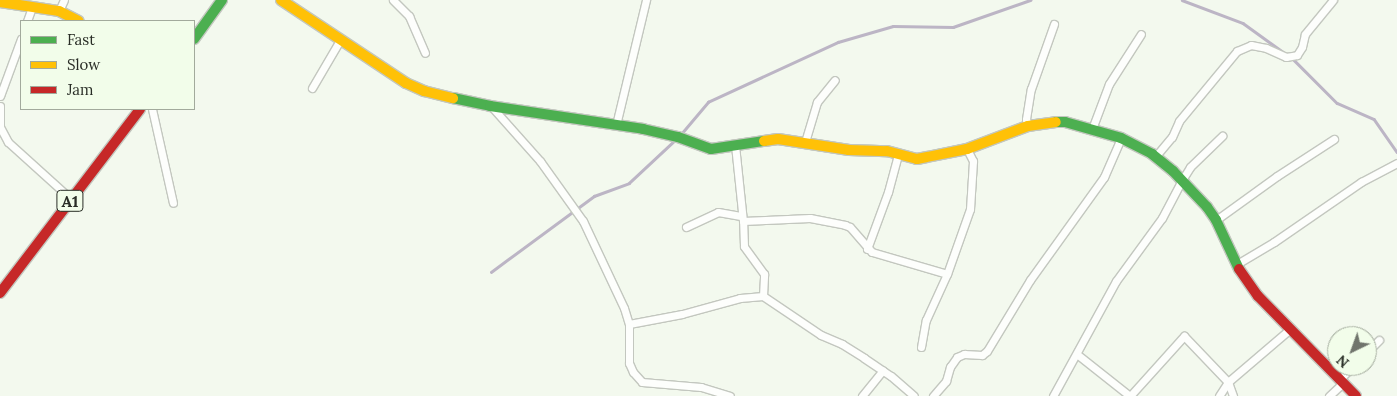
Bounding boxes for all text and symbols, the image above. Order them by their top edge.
legend [20,20,195,110]
text: Fast [67,30,95,49]
text: Slow [67,55,100,74]
text: Jam [67,80,94,99]
road number: A1 [56,188,84,215]
north arrow [1327,326,1377,376]
text: N [1333,351,1353,372]

